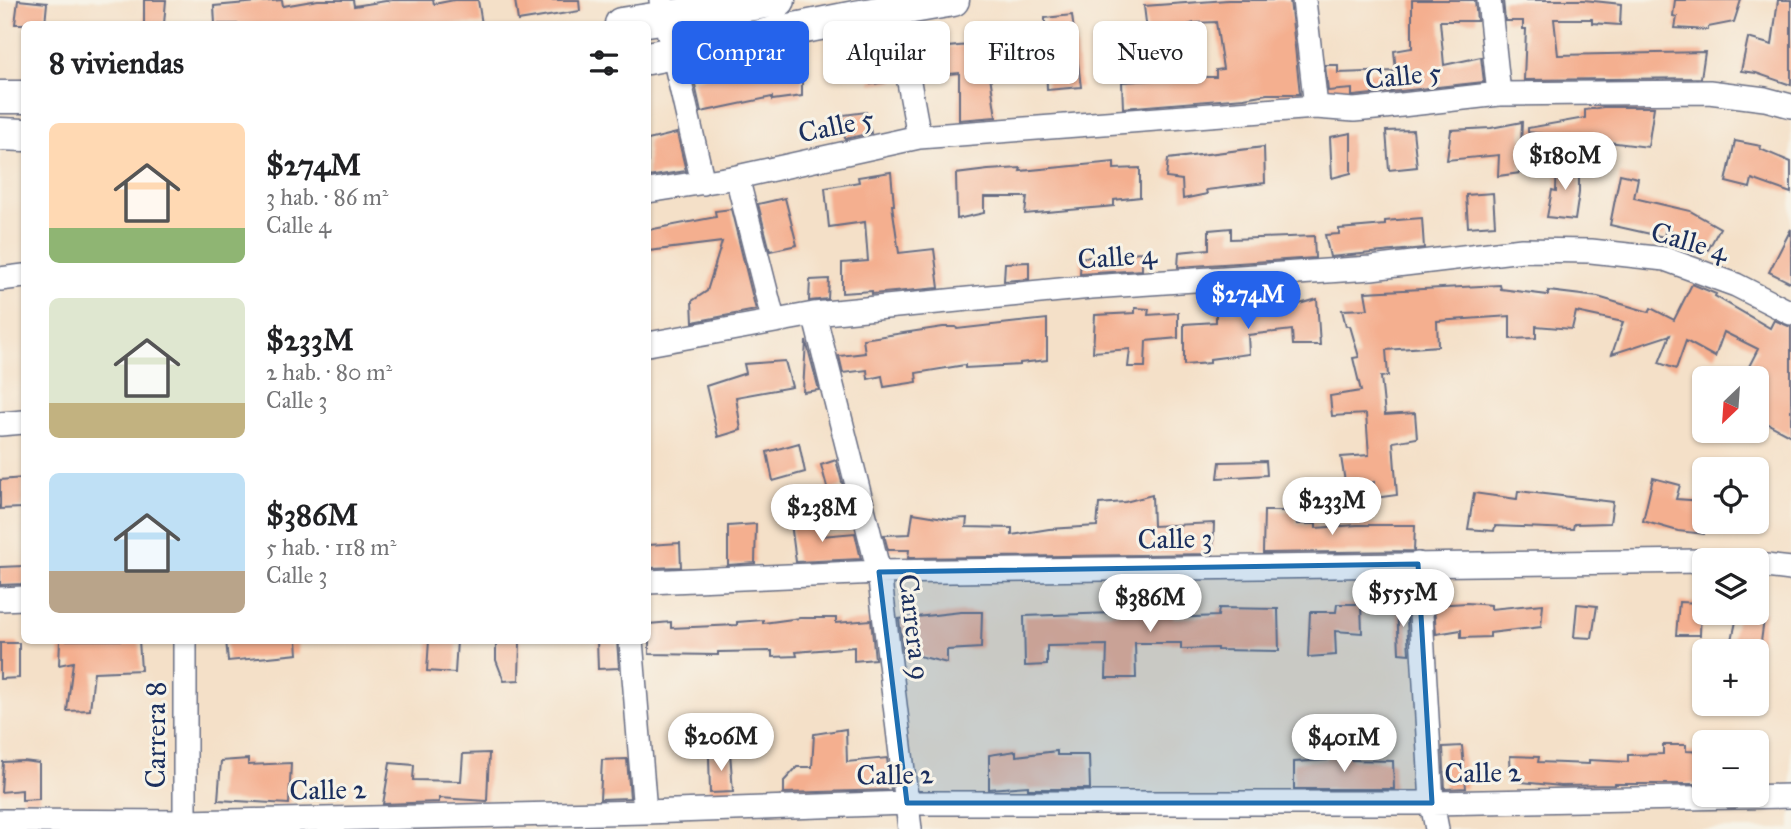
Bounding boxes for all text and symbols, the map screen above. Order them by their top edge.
chip: Comprar [672,21,809,84]
chip: Alquilar [823,21,950,84]
chip: Filtros [964,21,1079,84]
chip: Nuevo [1093,21,1207,84]
icon: filters [585,44,623,82]
text: 8 viviendas [49,45,184,81]
street label: Calle 5 [1363,54,1443,97]
street label: Calle 5 [795,100,877,151]
pin: $180M [1516,132,1614,192]
text: $180M [1529,141,1601,169]
text: $274M [266,147,361,183]
icon: home [105,151,189,235]
text: 3 hab. · 86 m² [266,183,389,211]
text: Calle 4 [266,211,331,239]
street label: Calle 4 [1647,214,1734,270]
street label: Calle 4 [1076,236,1159,277]
pin: $274M [1199,272,1297,331]
text: $274M [1212,280,1284,308]
text: $233M [266,322,354,358]
icon: home [105,326,189,410]
text: 2 hab. · 80 m² [266,358,392,386]
north arrow [1692,366,1769,443]
map controls [1692,366,1769,807]
text: Calle 3 [266,386,328,414]
button: locate [1692,457,1769,534]
pin: $233M [1283,477,1381,537]
pin: $238M [773,484,871,544]
text: $233M [1298,486,1366,514]
text: $238M [787,493,857,521]
text: $386M [266,497,358,533]
icon: home [105,501,189,585]
street label: Calle 3 [1137,520,1213,557]
text: 5 hab. · 118 m² [266,533,396,561]
button: layers [1692,548,1769,625]
text: Calle 3 [266,561,328,589]
pin: $555M [1354,570,1452,629]
street label: Carrera 9 [891,572,938,682]
pin: $386M [1101,574,1199,634]
text: $555M [1368,578,1438,606]
text: $386M [1115,583,1185,611]
button: + [1692,639,1769,716]
street label: Carrera 8 [138,682,173,788]
pin: $206M [672,714,770,773]
pin: $401M [1295,714,1393,774]
text: $206M [684,722,758,750]
text: $401M [1308,723,1380,751]
button: − [1692,730,1769,807]
street label: Calle 2 [1444,754,1522,791]
street label: Calle 2 [856,756,934,793]
street label: Calle 2 [289,771,367,808]

